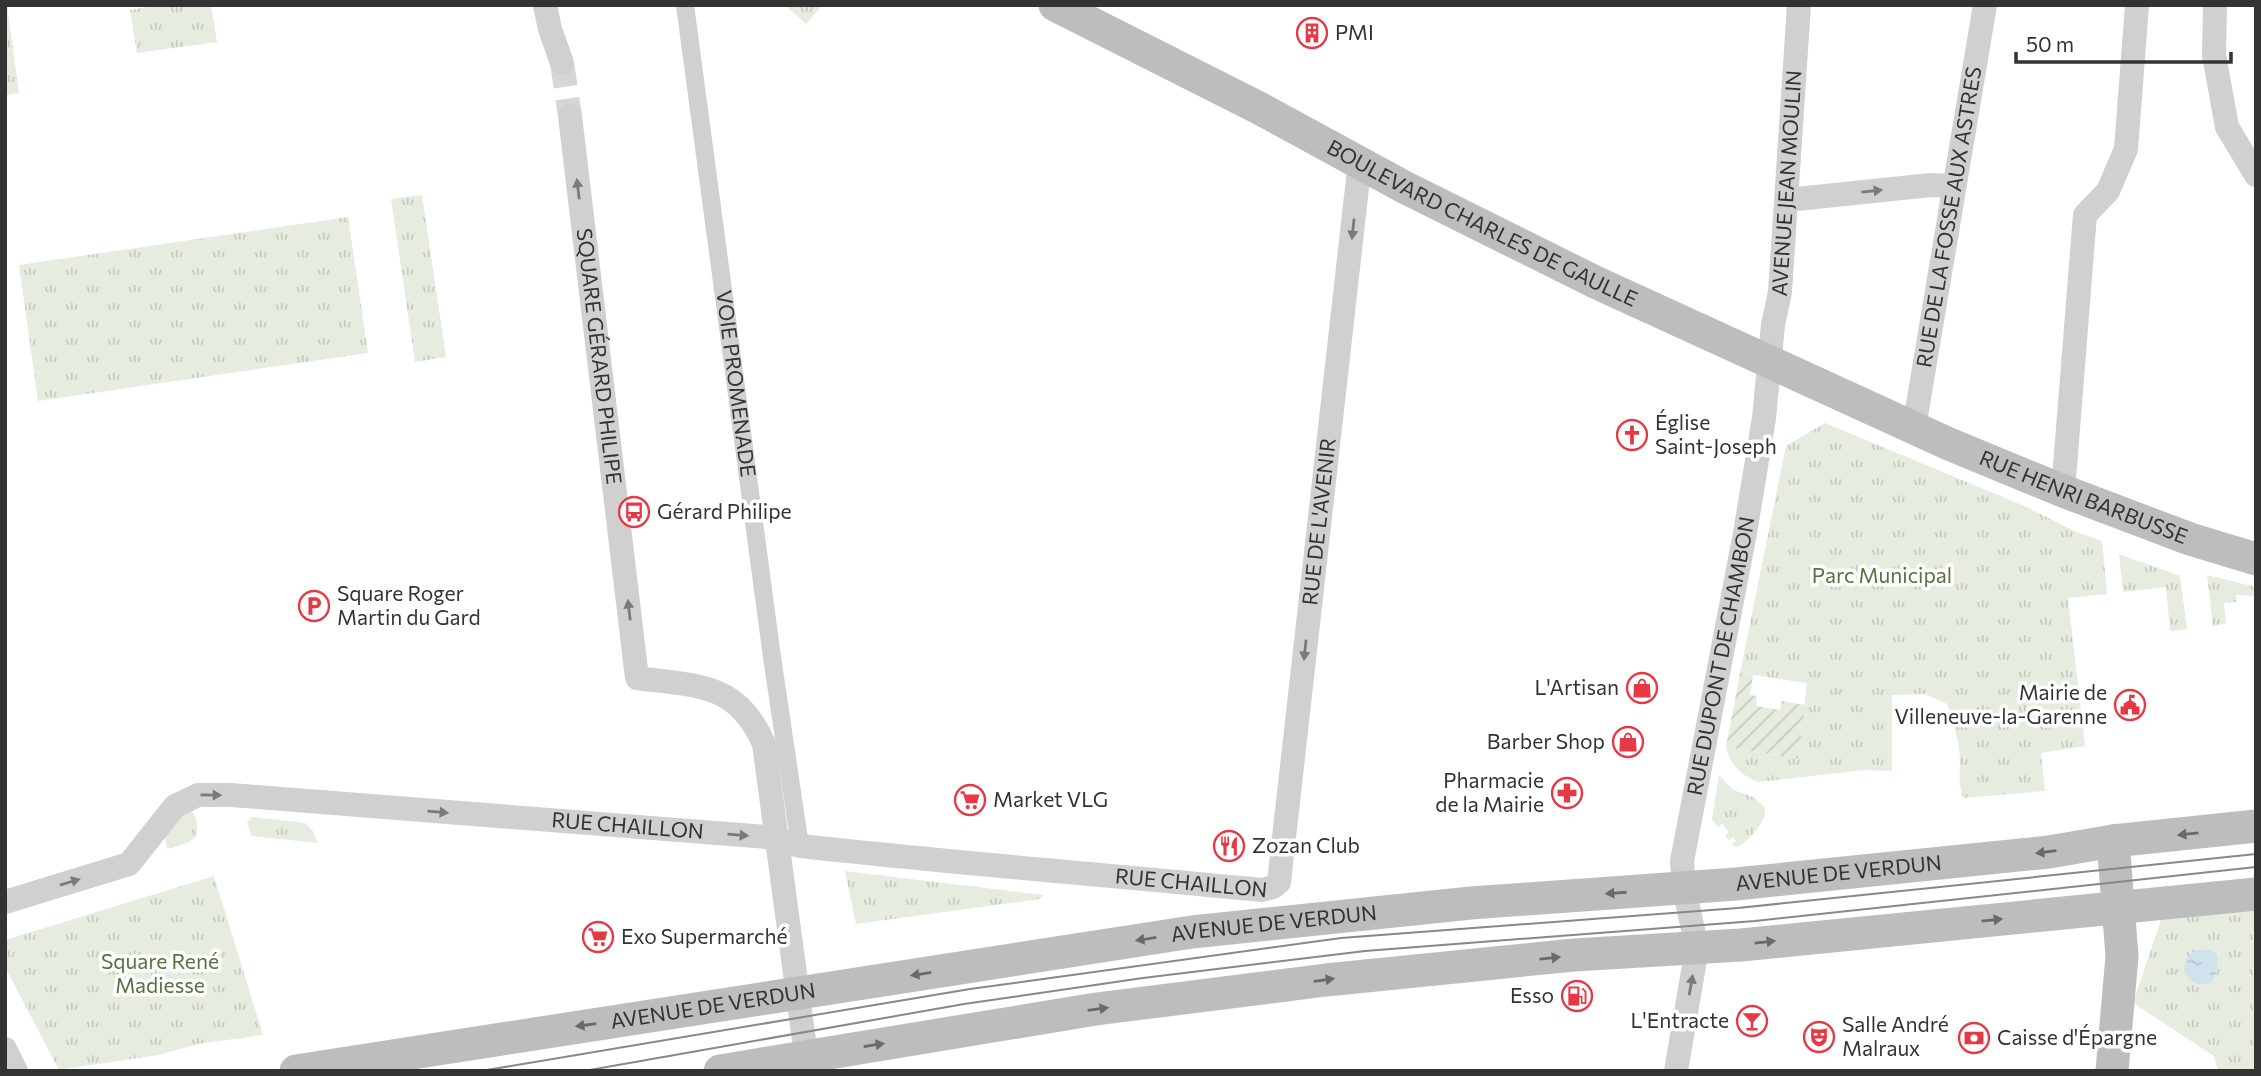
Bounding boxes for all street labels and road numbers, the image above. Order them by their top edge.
street label: RUE DE LA FOSSE AUX ASTRES [1910,64,1986,369]
street label: AVENUE JEAN MOULIN [1766,69,1806,297]
street label: BOULEVARD CHARLES DE GAULLE [1323,134,1642,311]
street label: SQUARE GÉRARD PHILIPE [572,227,628,486]
street label: VOIE PROMENADE [712,289,762,478]
street label: RUE DE L'AVENIR [1296,436,1340,606]
street label: RUE HENRI BARBUSSE [1976,444,2192,548]
street label: RUE DUPONT DE CHAMBON [1681,515,1759,797]
street label: RUE CHAILLON [551,806,705,843]
street label: AVENUE DE VERDUN [1734,849,1943,895]
street label: RUE CHAILLON [1114,862,1269,901]
street label: AVENUE DE VERDUN [1169,899,1378,946]
street label: AVENUE DE VERDUN [609,977,817,1033]

